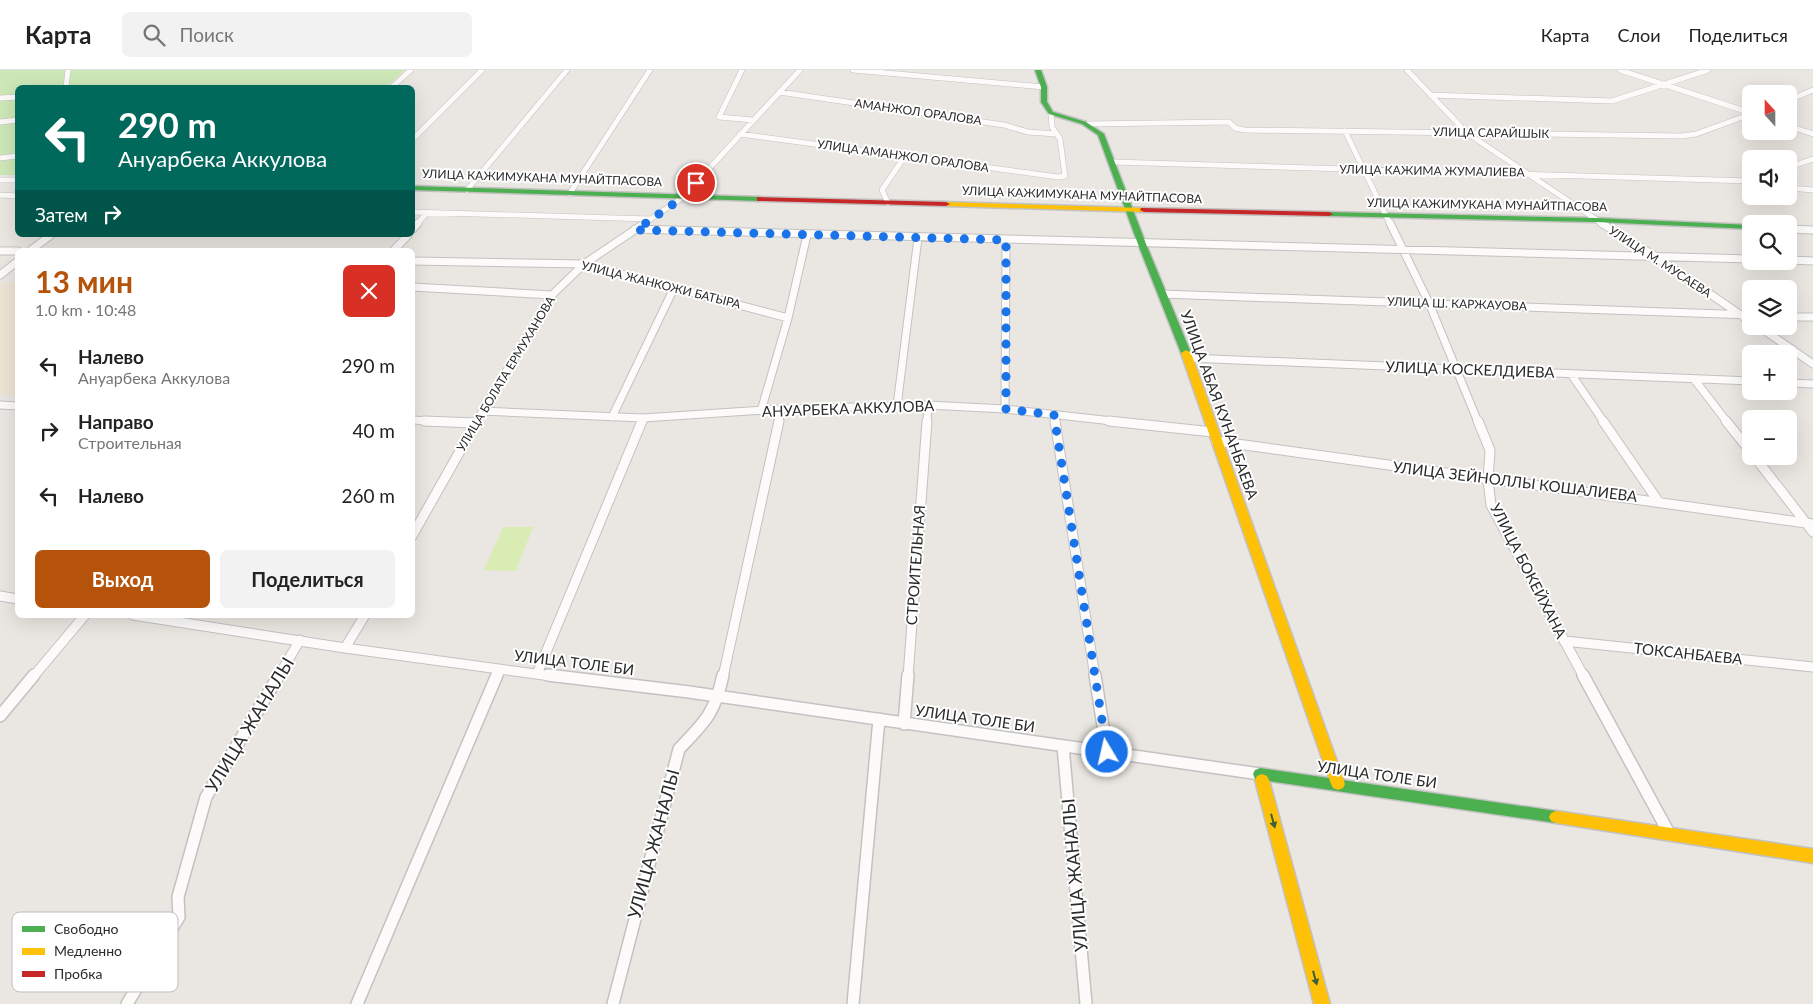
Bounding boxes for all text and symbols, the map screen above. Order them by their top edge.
search box [122,12,472,57]
text: Карта [25,20,92,49]
icon: search [140,21,168,49]
text: Поиск [180,23,234,46]
text: Карта [1541,24,1589,46]
text: Слои [1617,24,1661,46]
text: Поделиться [1689,24,1788,46]
north arrow [1742,85,1798,140]
map controls [1742,85,1797,465]
street label: АМАНЖОЛ ОРАЛОВА [854,95,983,128]
text: 290 m [118,103,217,145]
icon: left [35,105,100,170]
street label: УЛИЦА САРАЙШЫК [1432,124,1550,141]
street label: УЛИЦА АМАНЖОЛ ОРАЛОВА [816,136,991,175]
text: Ануарбека Аккулова [118,145,327,172]
button: sound [1742,150,1797,205]
street label: УЛИЦА КАЖИМА ЖУМАЛИЕВА [1339,161,1526,180]
pin [675,162,717,204]
street label: УЛИЦА КАЖИМУКАНА МУНАЙТПАСОВА [422,166,663,189]
icon: arrive [682,169,710,197]
street label: УЛИЦА КАЖИМУКАНА МУНАЙТПАСОВА [962,183,1203,206]
street label: УЛИЦА КАЖИМУКАНА МУНАЙТПАСОВА [1367,195,1608,214]
icon: right [98,200,126,228]
text: Затем [35,203,88,226]
button: search [1742,215,1797,270]
street label: УЛИЦА М. МУСАЕВА [1606,223,1715,301]
street label: УЛИЦА ЖАНКОЖИ БАТЫРА [580,257,743,312]
text: 13 мин [35,263,133,299]
button: close [343,265,395,317]
button: layers [1742,280,1797,335]
street label: УЛИЦА БОЛАТА ЕРМУХАНОВА [453,293,558,454]
street label: УЛИЦА Ш. КАРЖАУОВА [1387,294,1528,313]
text: 1.0 km · 10:48 [35,300,136,319]
street label: УЛИЦА АБАЯ КУНАНБАЕВА [1177,308,1263,502]
text: Налево [78,345,144,368]
button: + [1742,345,1797,400]
icon: left [35,352,63,380]
text: 290 m [341,354,395,377]
street label: УЛИЦА КОСКЕЛДИЕВА [1385,357,1556,381]
text: Ануарбека Аккулова [78,368,230,387]
street label: АНУАРБЕКА АККУЛОВА [761,396,935,420]
text: Направо [78,410,154,433]
button: − [1742,410,1797,465]
icon: right [35,417,63,445]
text: 40 m [352,419,395,442]
text: Строительная [78,433,182,452]
street label: УЛИЦА ЗЕЙНОЛЛЫ КОШАЛИЕВА [1392,457,1639,505]
icon: left [35,482,63,510]
text: Налево [78,484,144,507]
text: 260 m [341,484,395,507]
street label: УЛИЦА БОКЕЙХАНА [1487,500,1571,642]
street label: СТРОИТЕЛЬНАЯ [902,504,928,626]
button: Выход [35,550,210,608]
button: Поделиться [220,550,395,608]
street label: ТОКСАНБАЕВА [1633,638,1744,668]
street label: УЛИЦА ТОЛЕ БИ [513,646,635,678]
street label: УЛИЦА ЖАНАЛЫ [200,653,298,796]
street label: УЛИЦА ТОЛЕ БИ [914,701,1036,735]
position arrow [1080,725,1132,777]
street label: УЛИЦА ТОЛЕ БИ [1316,757,1438,791]
street label: УЛИЦА ЖАНАЛЫ [622,766,684,921]
street label: УЛИЦА ЖАНАЛЫ [1056,797,1092,953]
one-way arrow [1269,813,1277,829]
legend [12,912,178,992]
text: Свободно [54,920,119,937]
text: Медленно [54,942,122,959]
text: Пробка [54,965,102,982]
one-way arrow [1311,970,1319,985]

